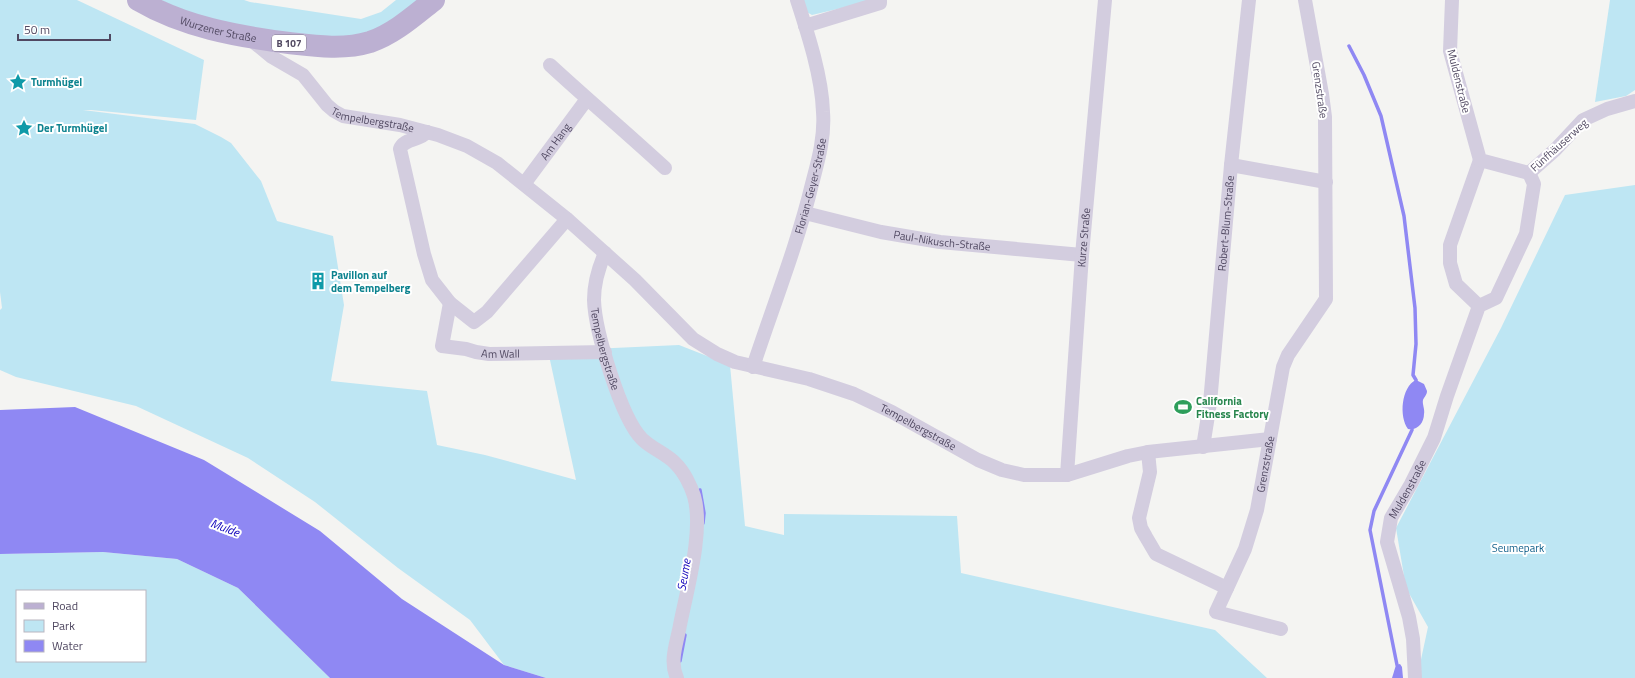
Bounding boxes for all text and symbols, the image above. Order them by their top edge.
street label: Wurzener Straße [178,12,258,46]
scale bar [18,16,110,42]
text: 50 m [24,20,50,39]
road number: B 107 [272,35,306,51]
street label: Muldenstraße [1443,47,1475,115]
street label: Grenzstraße [1308,61,1332,120]
place icon: Turmhügel [8,72,28,92]
place label: Turmhügel [31,74,82,90]
street label: Tempelbergstraße [328,103,416,136]
street label: Fünfhäuserweg [1527,115,1591,175]
place icon: Der Turmhügel [14,118,34,138]
street label: Am Hang [536,119,575,163]
place label: Der Turmhügel [37,120,107,136]
street label: Florian-Geyer-Straße [791,137,830,236]
street label: Robert-Blum-Straße [1214,174,1238,272]
street label: Kurze Straße [1073,207,1094,268]
street label: Paul-Nikusch-Straße [892,226,992,255]
place label: Pavillon auf dem Tempelberg [331,267,410,296]
building icon: Pavillon auf dem Tempelberg [308,271,328,291]
street label: Tempelbergstraße [587,307,624,393]
street label: Am Wall [480,345,520,362]
place label: California Fitness Factory [1196,393,1269,422]
sports icon: California Fitness Factory [1173,397,1193,417]
street label: Tempelbergstraße [878,400,959,454]
street label: Grenzstraße [1252,434,1278,494]
street label: Muldenstraße [1384,457,1430,522]
water label: Mulde [208,513,244,542]
park label: Seumepark [1492,540,1545,556]
water label: Seume [671,556,696,592]
legend [16,590,146,662]
text: Road [52,596,78,615]
text: Park [52,616,75,635]
text: Water [52,636,83,655]

